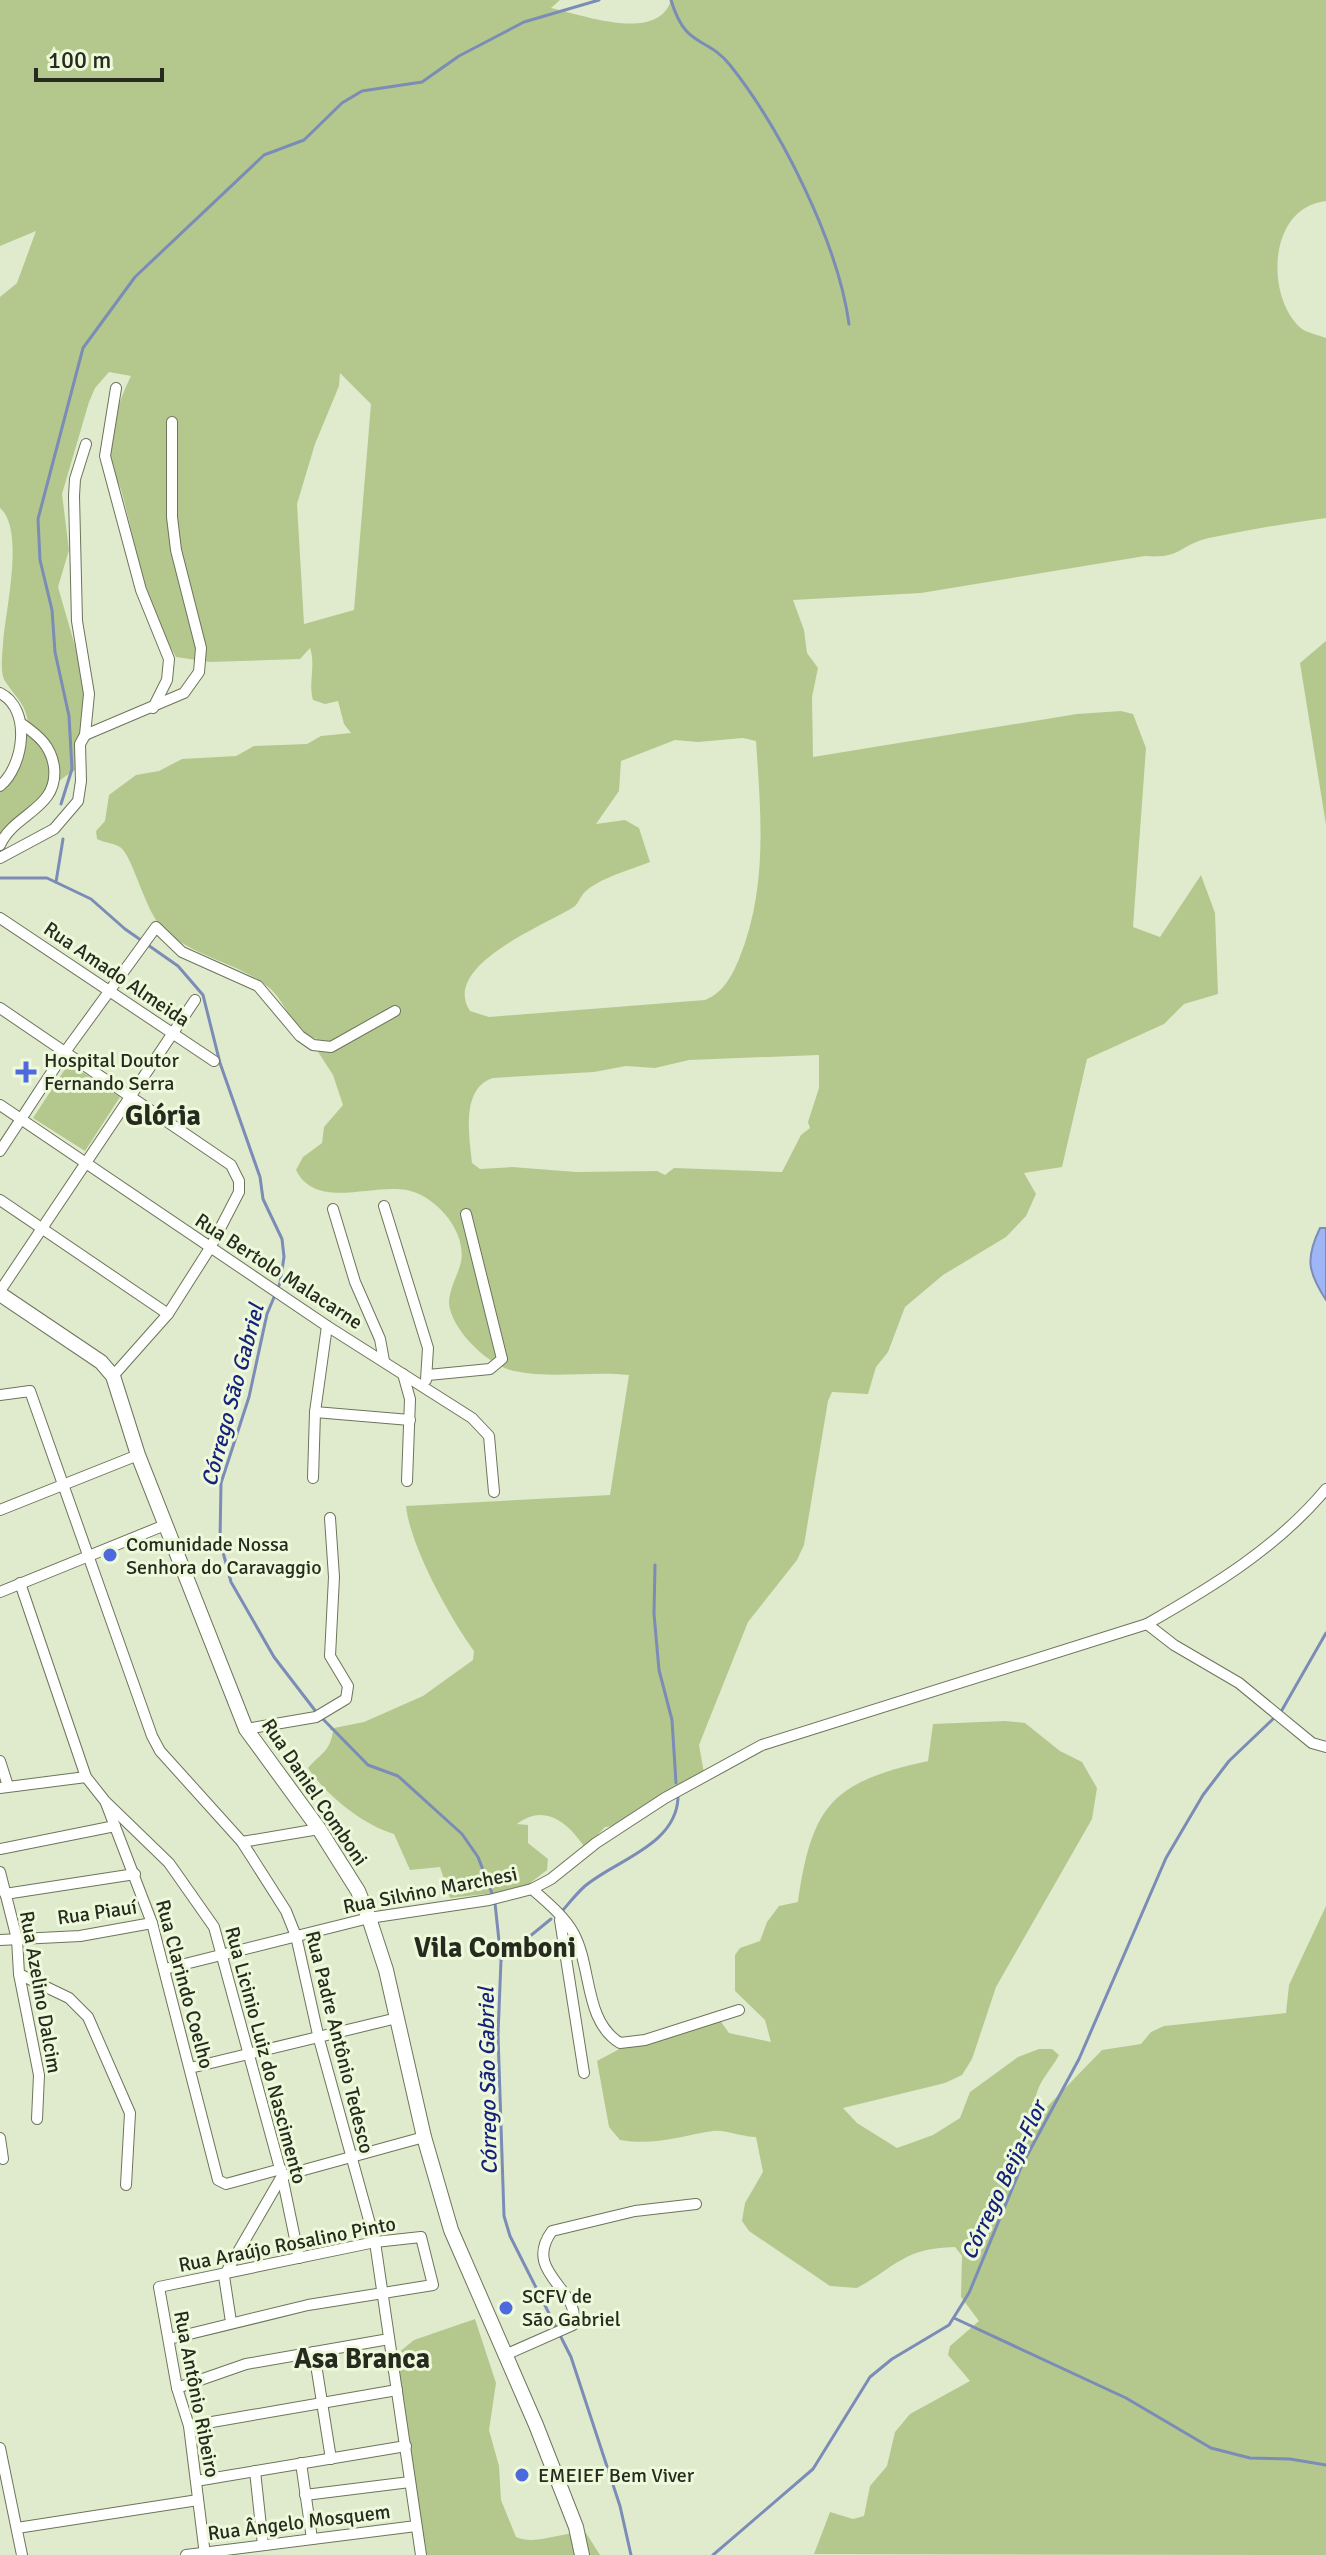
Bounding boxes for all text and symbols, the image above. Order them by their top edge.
scale bar [36,32,162,82]
text: 100 m [48,45,111,75]
street label: Rua Amado Almeida [39,916,194,1033]
place label: Hospital Doutor Fernando Serra [44,1048,179,1096]
marker: Hospital Doutor Fernando Serra [15,1061,37,1083]
district label: Glória [125,1099,201,1133]
street label: Rua Bertolo Malacarne [190,1208,367,1335]
water label: Córrego São Gabriel [195,1300,270,1489]
place label: Comunidade Nossa Senhora do Caravaggio [126,1532,322,1580]
marker: Comunidade Nossa Senhora do Caravaggio [101,1546,119,1564]
street label: Rua Daniel Comboni [256,1714,373,1871]
street label: Rua Silvino Marchesi [341,1861,519,1920]
street label: Rua Piauí [56,1894,139,1930]
street label: Rua Clarindo Coelho [150,1897,219,2071]
street label: Rua Azelino Dalcim [14,1909,67,2075]
street label: Rua Licinio Luiz do Nascimento [219,1924,312,2187]
street label: Rua Padre Antônio Tedesco [300,1928,379,2156]
district label: Vila Comboni [414,1931,576,1965]
water label: Córrego São Gabriel [472,1985,503,2175]
water label: Córrego Beija-Flor [955,2094,1053,2264]
street label: Rua Araújo Rosalino Pinto [176,2211,398,2278]
place label: SCFV de São Gabriel [522,2284,621,2332]
marker: SCFV de São Gabriel [497,2299,515,2317]
street label: Rua Antônio Ribeiro [168,2309,225,2480]
district label: Asa Branca [294,2342,430,2376]
place label: EMEIEF Bem Viver [538,2463,695,2488]
marker: EMEIEF Bem Viver [513,2466,531,2484]
street label: Rua Ângelo Mosquem [206,2499,392,2546]

